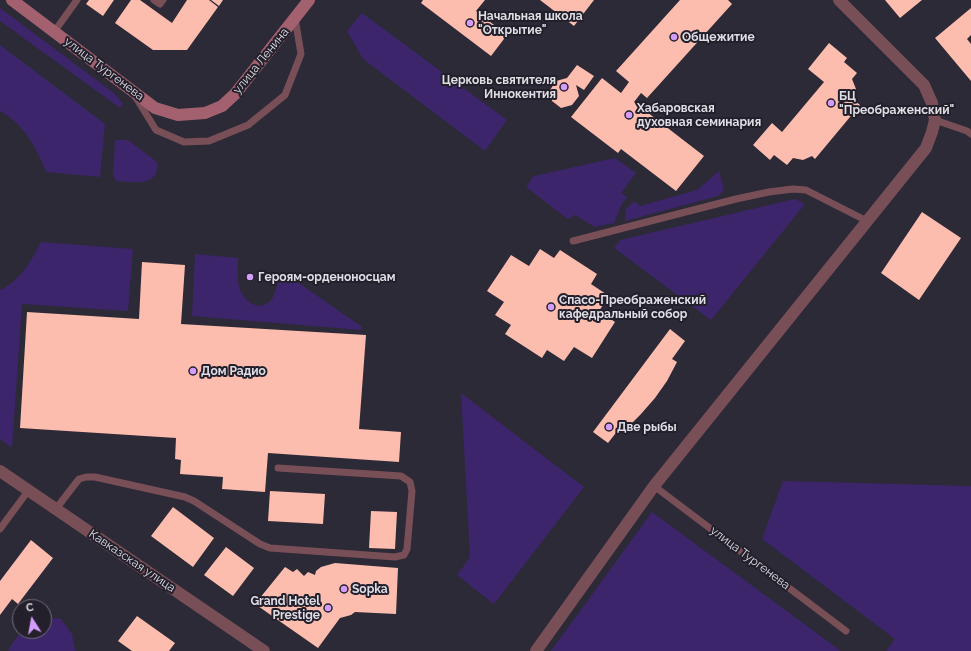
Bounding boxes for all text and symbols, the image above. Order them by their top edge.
place label: Начальная школа "Открытие" [478,9,583,37]
marker: Начальная школа "Открытие" [465,18,475,28]
street label: улица Ленина [230,25,292,97]
place label: Общежитие [682,30,755,44]
marker: Общежитие [669,32,679,42]
street label: улица Тургенева [61,34,147,104]
place label: Церковь святителя Иннокентия [442,73,556,101]
marker: Церковь святителя Иннокентия [559,82,569,92]
place label: БЦ "Преображенский" [839,89,954,117]
marker: БЦ "Преображенский" [826,98,836,108]
place label: Хабаровская духовная семинария [637,101,761,129]
marker: Хабаровская духовная семинария [624,110,634,120]
place label: Героям-орденоносцам [258,270,395,284]
marker: Героям-орденоносцам [245,272,255,282]
place label: Спасо-Преображенский кафедральный собор [559,293,706,321]
marker: Спасо-Преображенский кафедральный собор [546,302,556,312]
place label: Дом Радио [201,364,266,378]
marker: Дом Радио [188,366,198,376]
place label: Две рыбы [617,420,677,434]
marker: Две рыбы [604,422,614,432]
street label: улица Тургенева [707,523,793,593]
street label: Кавказская улица [86,527,178,595]
place label: Sopka [352,582,388,596]
marker: Sopka [339,584,349,594]
place label: Grand Hotel Prestige [250,594,320,622]
north arrow [12,599,52,639]
text: С [25,601,35,615]
marker: Grand Hotel Prestige [323,603,333,613]

